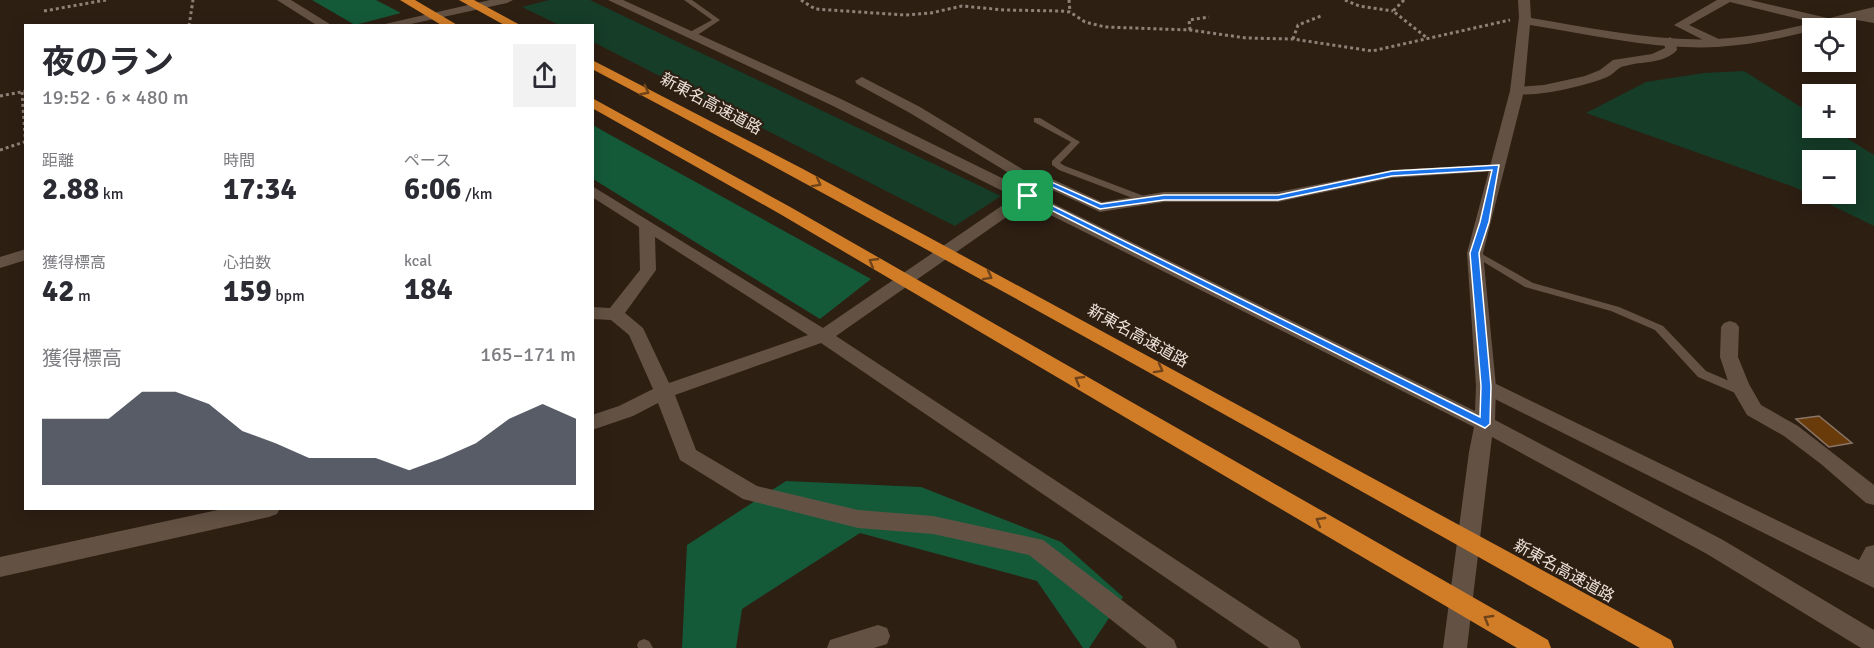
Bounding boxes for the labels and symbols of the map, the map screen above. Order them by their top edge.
street label: 新東名高速道路 [657,69,765,139]
one-way arrow [638,84,649,95]
pin [1002,170,1053,221]
one-way arrow [811,176,821,187]
one-way arrow [869,257,880,269]
one-way arrow [982,269,992,280]
street label: 新東名高速道路 [1084,300,1192,372]
one-way arrow [1153,362,1164,373]
one-way arrow [1074,376,1085,388]
one-way arrow [1316,516,1326,528]
street label: 新東名高速道路 [1510,535,1618,607]
one-way arrow [1484,614,1494,626]

